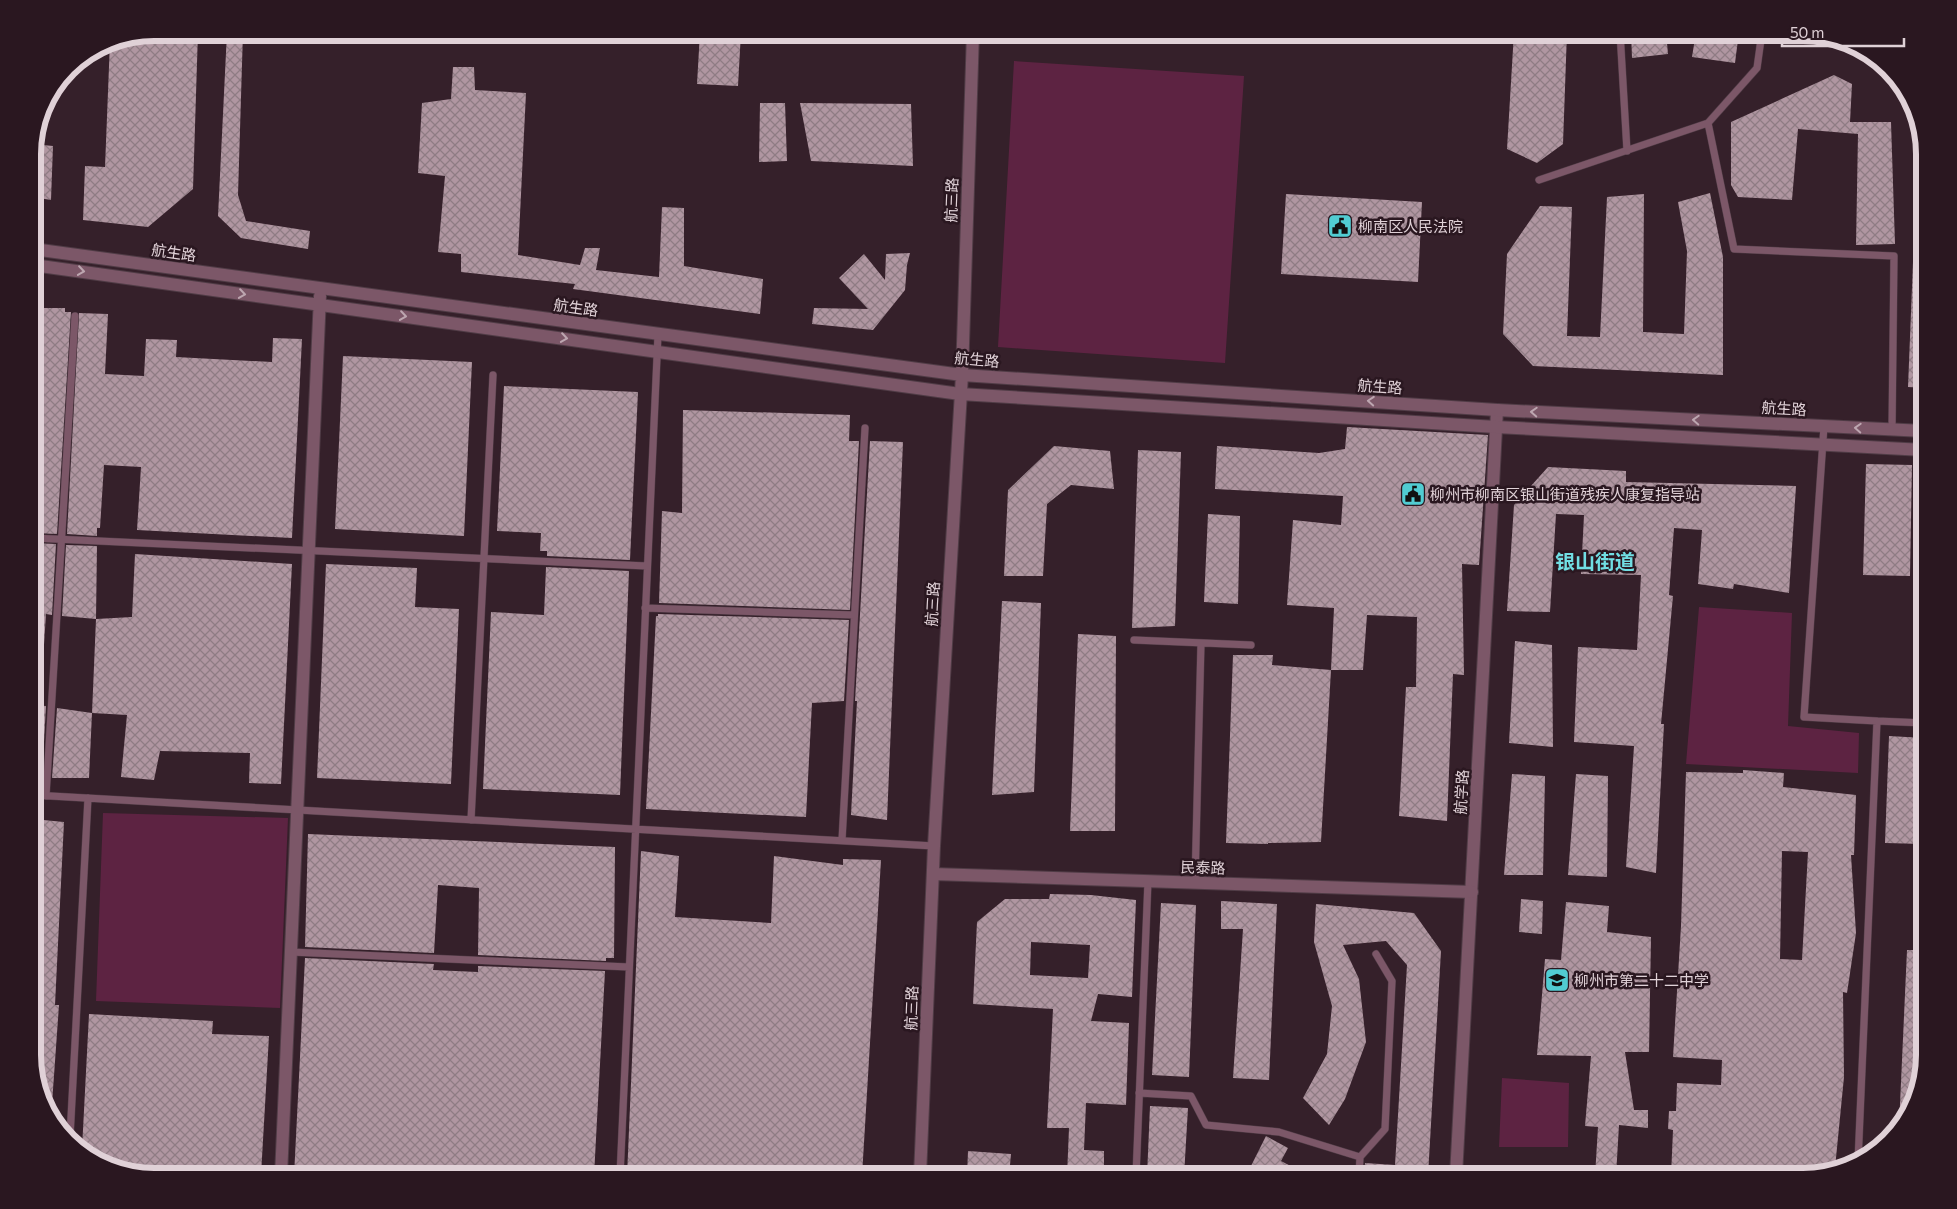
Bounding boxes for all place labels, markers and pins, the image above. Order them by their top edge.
public building icon: 柳南区人民法院 [1327,213,1353,239]
place label: 柳南区人民法院 [1358,217,1463,235]
public building icon: 柳州市柳南区银山街道残疾人康复指导站 [1400,481,1426,507]
place label: 柳州市柳南区银山街道残疾人康复指导站 [1430,485,1700,503]
school or university icon: 柳州市第二十二中学 [1544,967,1570,993]
place label: 柳州市第二十二中学 [1574,971,1709,989]

